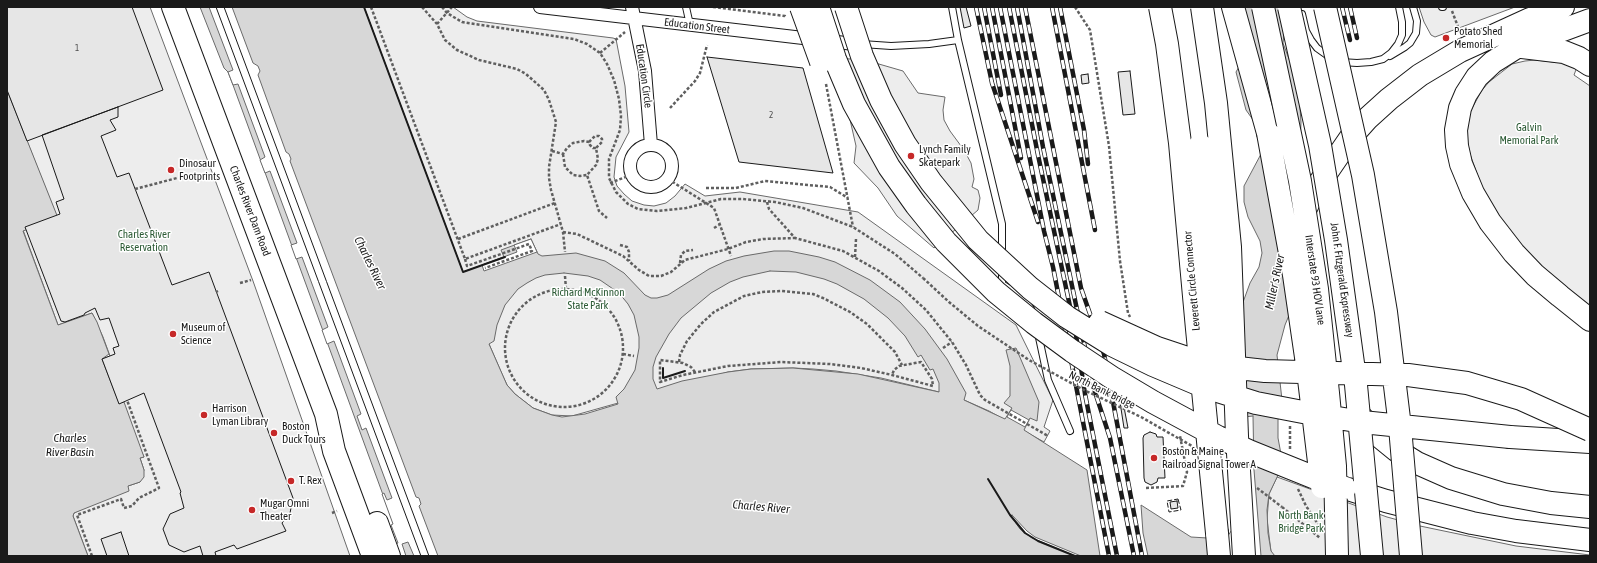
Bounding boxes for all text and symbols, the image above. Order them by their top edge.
street label: Education Street [663,15,731,37]
place label: Potato Shed Memorial [1454,25,1503,51]
marker: Potato Shed Memorial [1441,33,1451,43]
house number: 1 [75,43,79,53]
street label: Education Circle [633,43,655,109]
house number: 2 [769,110,773,120]
park label: Galvin Memorial Park [1499,121,1559,147]
place label: Lynch Family Skatepark [919,143,971,169]
marker: Lynch Family Skatepark [906,151,916,161]
place label: Dinosaur Footprints [179,157,220,183]
street label: Charles River Dam Road [227,164,273,258]
marker: Dinosaur Footprints [166,165,176,175]
street label: John F. Fitzgerald Expressway [1327,222,1357,338]
park label: Charles River Reservation [118,228,170,254]
street label: Leverett Circle Connector [1181,231,1203,331]
water label: Charles River [351,234,389,292]
street label: Interstate 93 HOV lane [1302,234,1328,326]
water label: Miller's River [1262,253,1288,311]
park label: Richard McKinnon State Park [551,286,625,312]
place label: Museum of Science [181,321,226,347]
marker: Museum of Science [168,329,178,339]
street label: North Bank Bridge [1067,368,1137,412]
place label: Harrison Lyman Library [212,402,268,428]
marker: Harrison Lyman Library [199,410,209,420]
place label: Boston Duck Tours [282,420,326,446]
marker: Boston Duck Tours [269,428,279,438]
water label: Charles River Basin [46,431,94,459]
place label: Boston & Maine Railroad Signal Tower A [1162,445,1256,471]
marker: Boston & Maine Railroad Signal Tower A [1149,453,1159,463]
place label: T. Rex [299,474,322,488]
marker: T. Rex [286,476,296,486]
place label: Mugar Omni Theater [260,497,309,523]
water label: Charles River [732,497,790,517]
marker: Mugar Omni Theater [247,505,257,515]
park label: North Bank Bridge Park [1278,509,1324,535]

